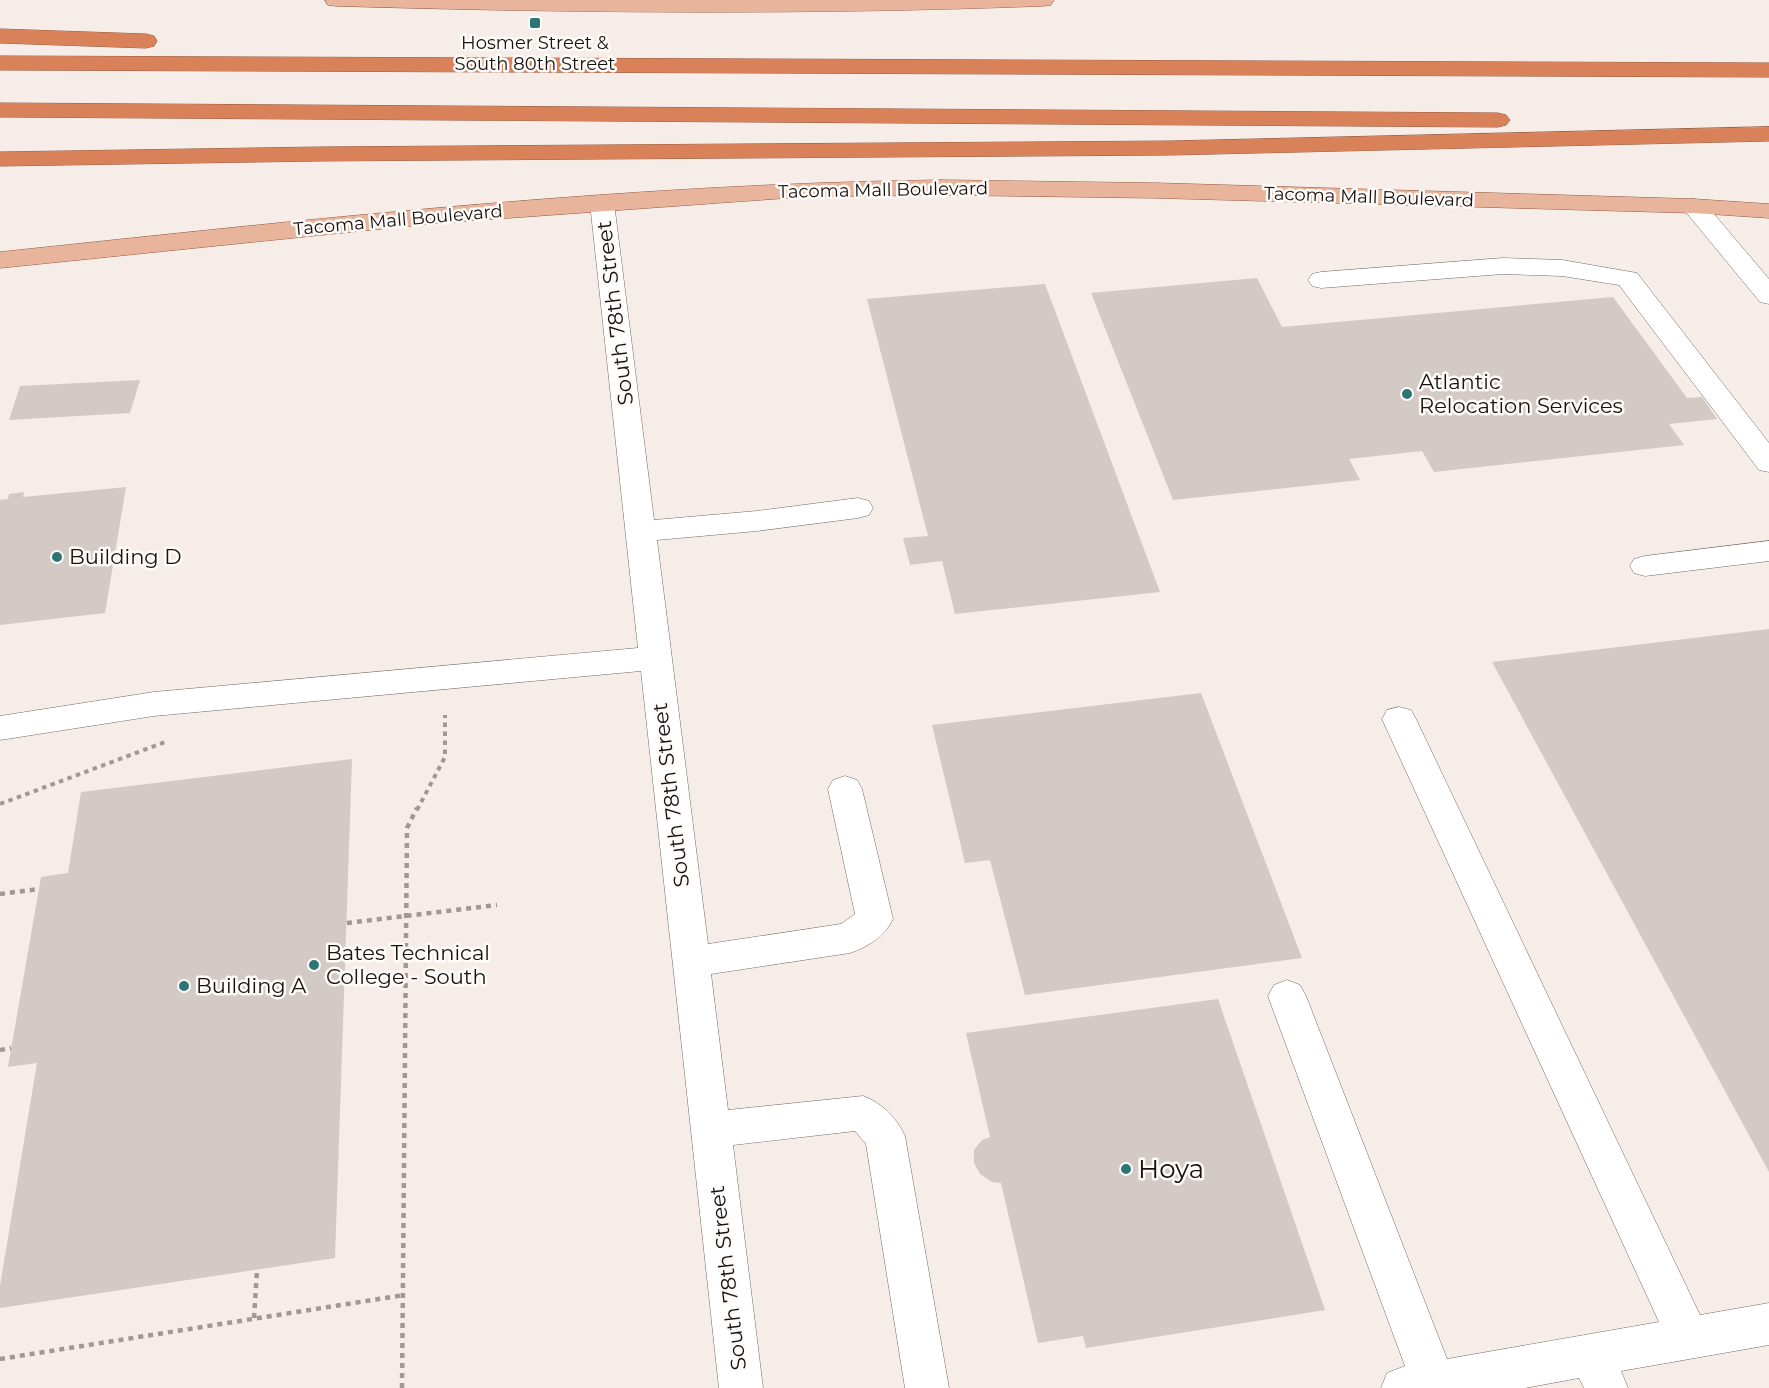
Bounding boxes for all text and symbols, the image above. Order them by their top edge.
marker: Hosmer Street & South 80th Street [528,16,542,30]
place label: Hosmer Street & South 80th Street [455,32,615,75]
street label: Tacoma Mall Boulevard [778,177,988,203]
street label: Tacoma Mall Boulevard [1264,182,1474,212]
street label: Tacoma Mall Boulevard [292,200,504,240]
street label: South 78th Street [591,219,638,407]
place label: Atlantic Relocation Services [1419,369,1623,418]
marker: Atlantic Relocation Services [1400,387,1414,401]
place label: Building D [69,544,182,569]
marker: Building D [50,550,64,564]
street label: South 78th Street [647,701,694,889]
place label: Bates Technical College - South [326,940,490,989]
marker: Bates Technical College - South [307,958,321,972]
place label: Building A [196,973,307,998]
marker: Building A [177,979,191,993]
place label: Hoya [1138,1153,1204,1185]
marker: Hoya [1119,1162,1133,1176]
street label: South 78th Street [704,1184,751,1372]

